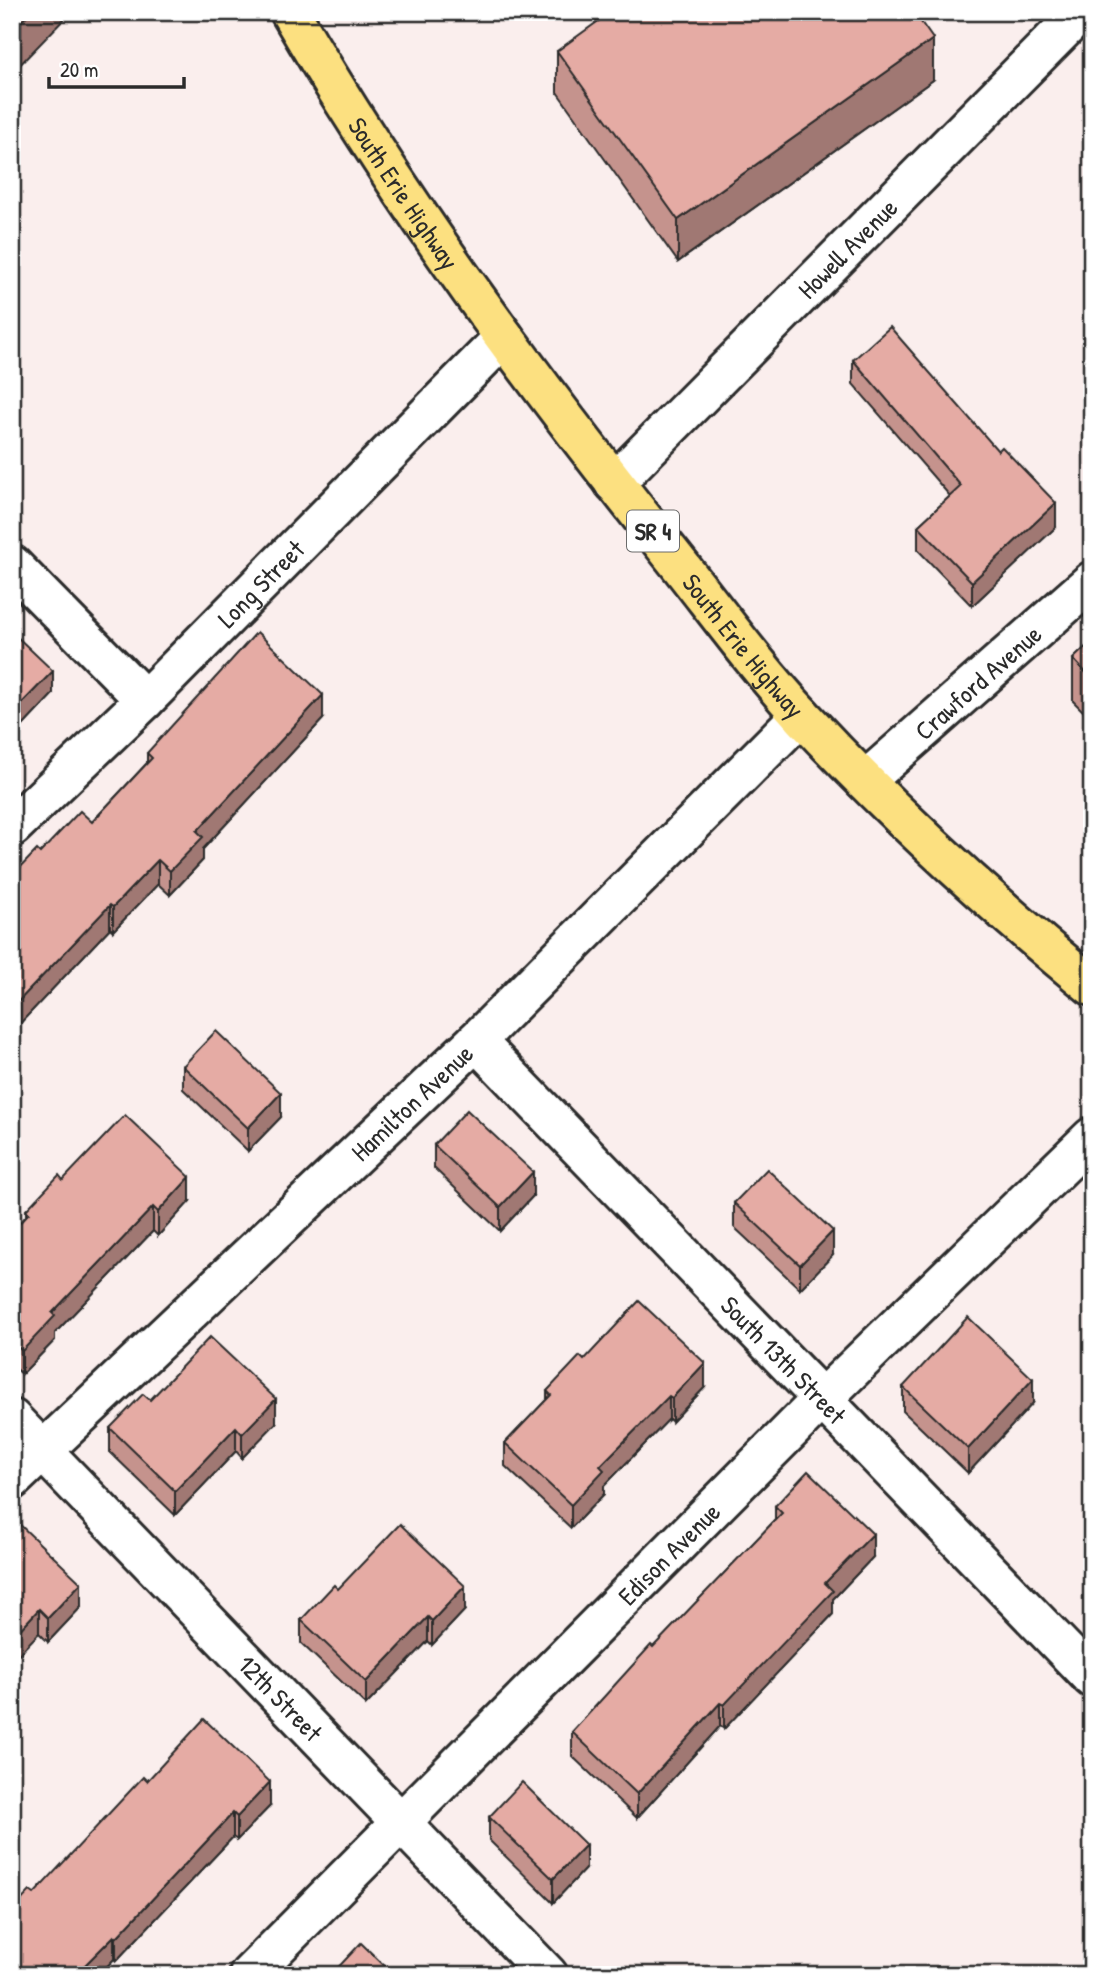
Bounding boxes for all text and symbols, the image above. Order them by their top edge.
scale bar [49,46,184,90]
text: 20 m [60,55,98,84]
street label: South Erie Highway [341,110,468,276]
street label: Howell Avenue [789,190,905,306]
road number: SR 4 [627,510,679,552]
street label: Long Street [209,531,312,635]
street label: South Erie Highway [675,566,813,725]
street label: Crawford Avenue [907,616,1049,747]
street label: Hamilton Avenue [343,1036,480,1168]
street label: South 13th Street [714,1288,855,1432]
street label: Edison Avenue [610,1494,727,1612]
street label: 12th Street [230,1647,331,1749]

